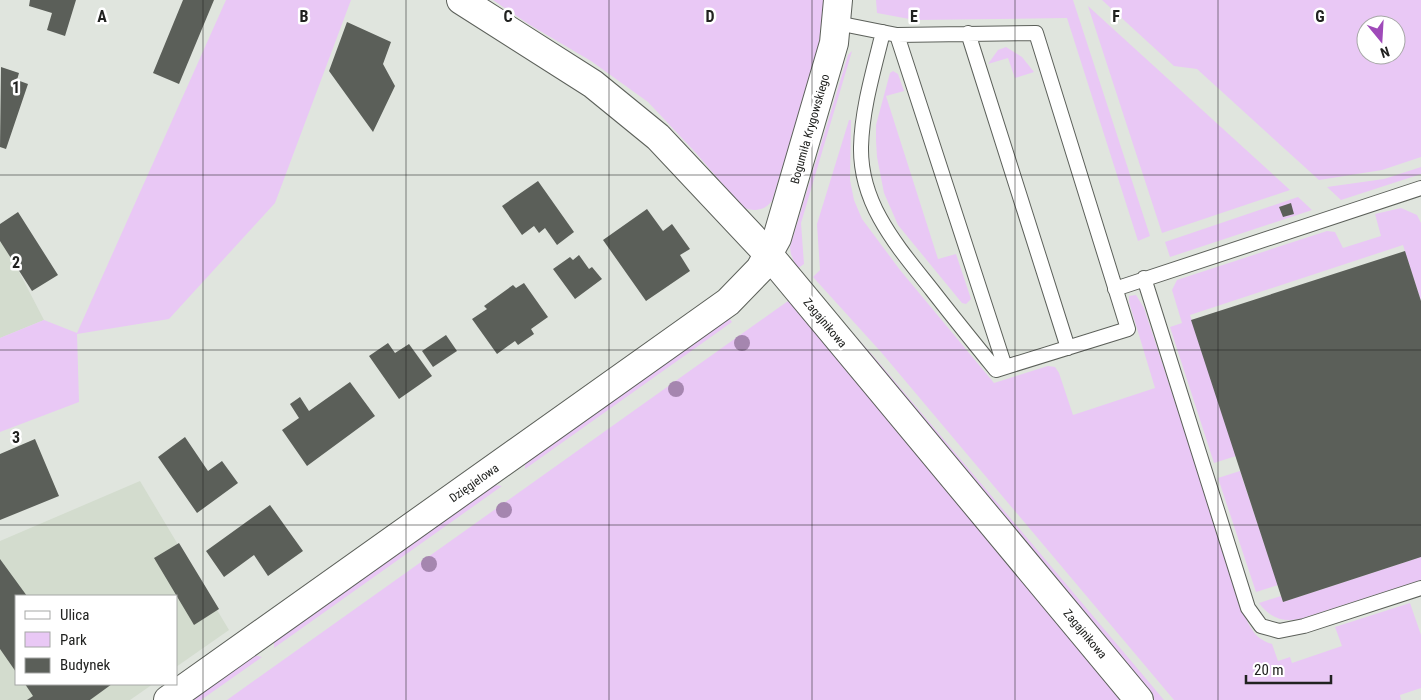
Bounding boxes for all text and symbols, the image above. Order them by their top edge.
text: A [97,7,107,26]
text: B [300,7,309,26]
text: C [503,7,513,26]
text: D [705,7,715,26]
text: E [910,7,918,26]
text: F [1112,7,1120,26]
text: G [1315,7,1325,26]
north arrow [1356,15,1406,65]
text: N [1378,43,1392,61]
street label: Bogumiła Krygowskiego [788,72,832,186]
text: 1 [12,78,20,97]
text: 2 [12,253,20,272]
street label: Zagajnikowa [800,296,850,351]
text: 3 [12,428,20,447]
street label: Dzięgielowa [447,461,502,505]
legend [15,595,178,685]
text: Ulica [60,606,89,624]
street label: Zagajnikowa [1060,607,1110,662]
text: Park [60,631,87,649]
scale bar [1246,652,1331,684]
text: Budynek [60,656,110,674]
text: 20 m [1254,661,1284,679]

